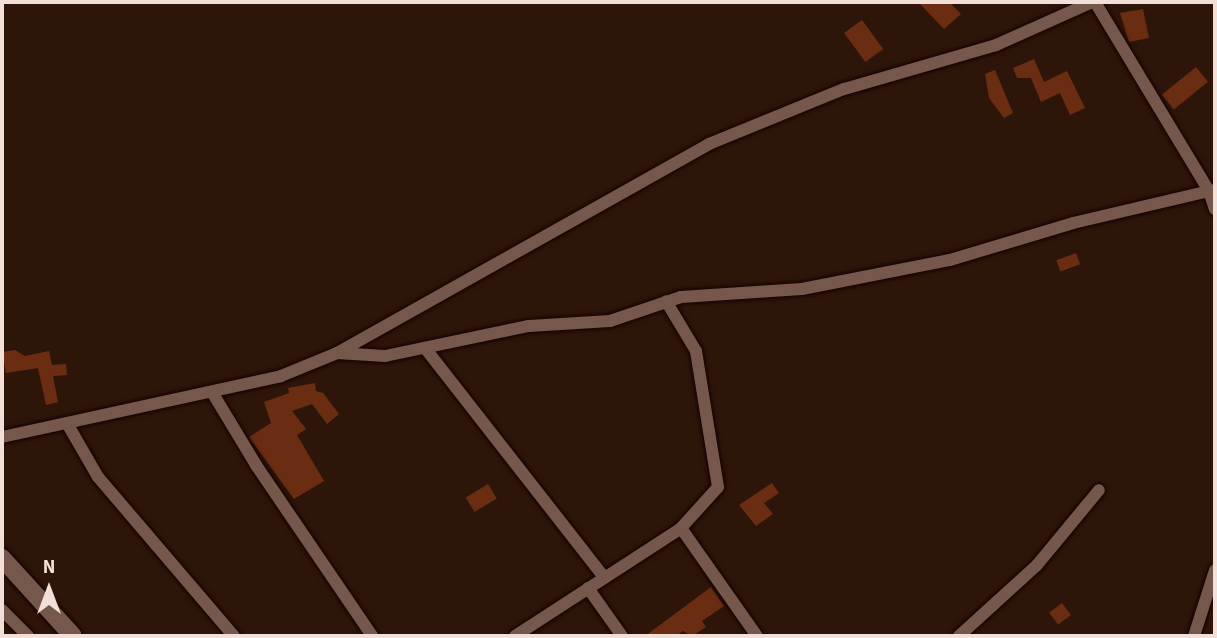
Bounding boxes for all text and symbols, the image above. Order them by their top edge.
north arrow [14,554,84,624]
text: N [43,554,55,581]

